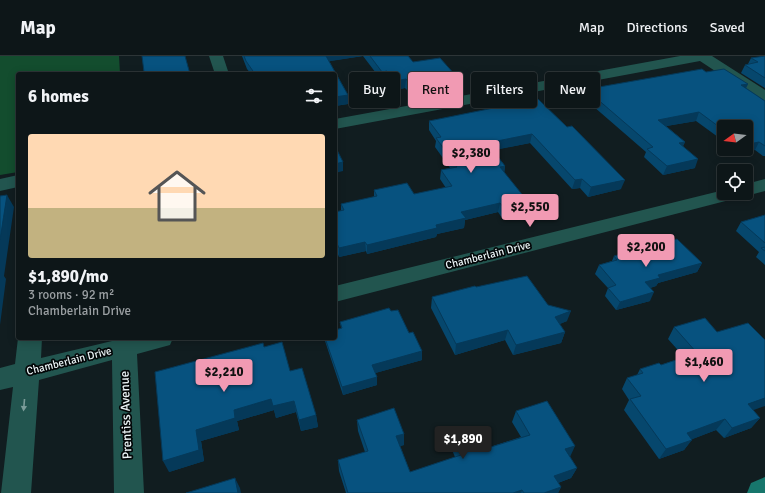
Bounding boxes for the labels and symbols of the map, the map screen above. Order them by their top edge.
north arrow [717,120,753,156]
pin: $2,380 [438,140,504,174]
pin: $2,550 [497,194,563,228]
pin: $2,200 [613,234,679,268]
street label: Chamberlain Drive [444,238,532,272]
street label: Chamberlain Drive [25,344,113,378]
pin: $1,460 [671,349,737,383]
pin: $2,210 [191,359,257,393]
street label: Prentiss Avenue [116,371,136,459]
one-way arrow [21,399,28,411]
pin: $1,890 [430,426,496,460]

